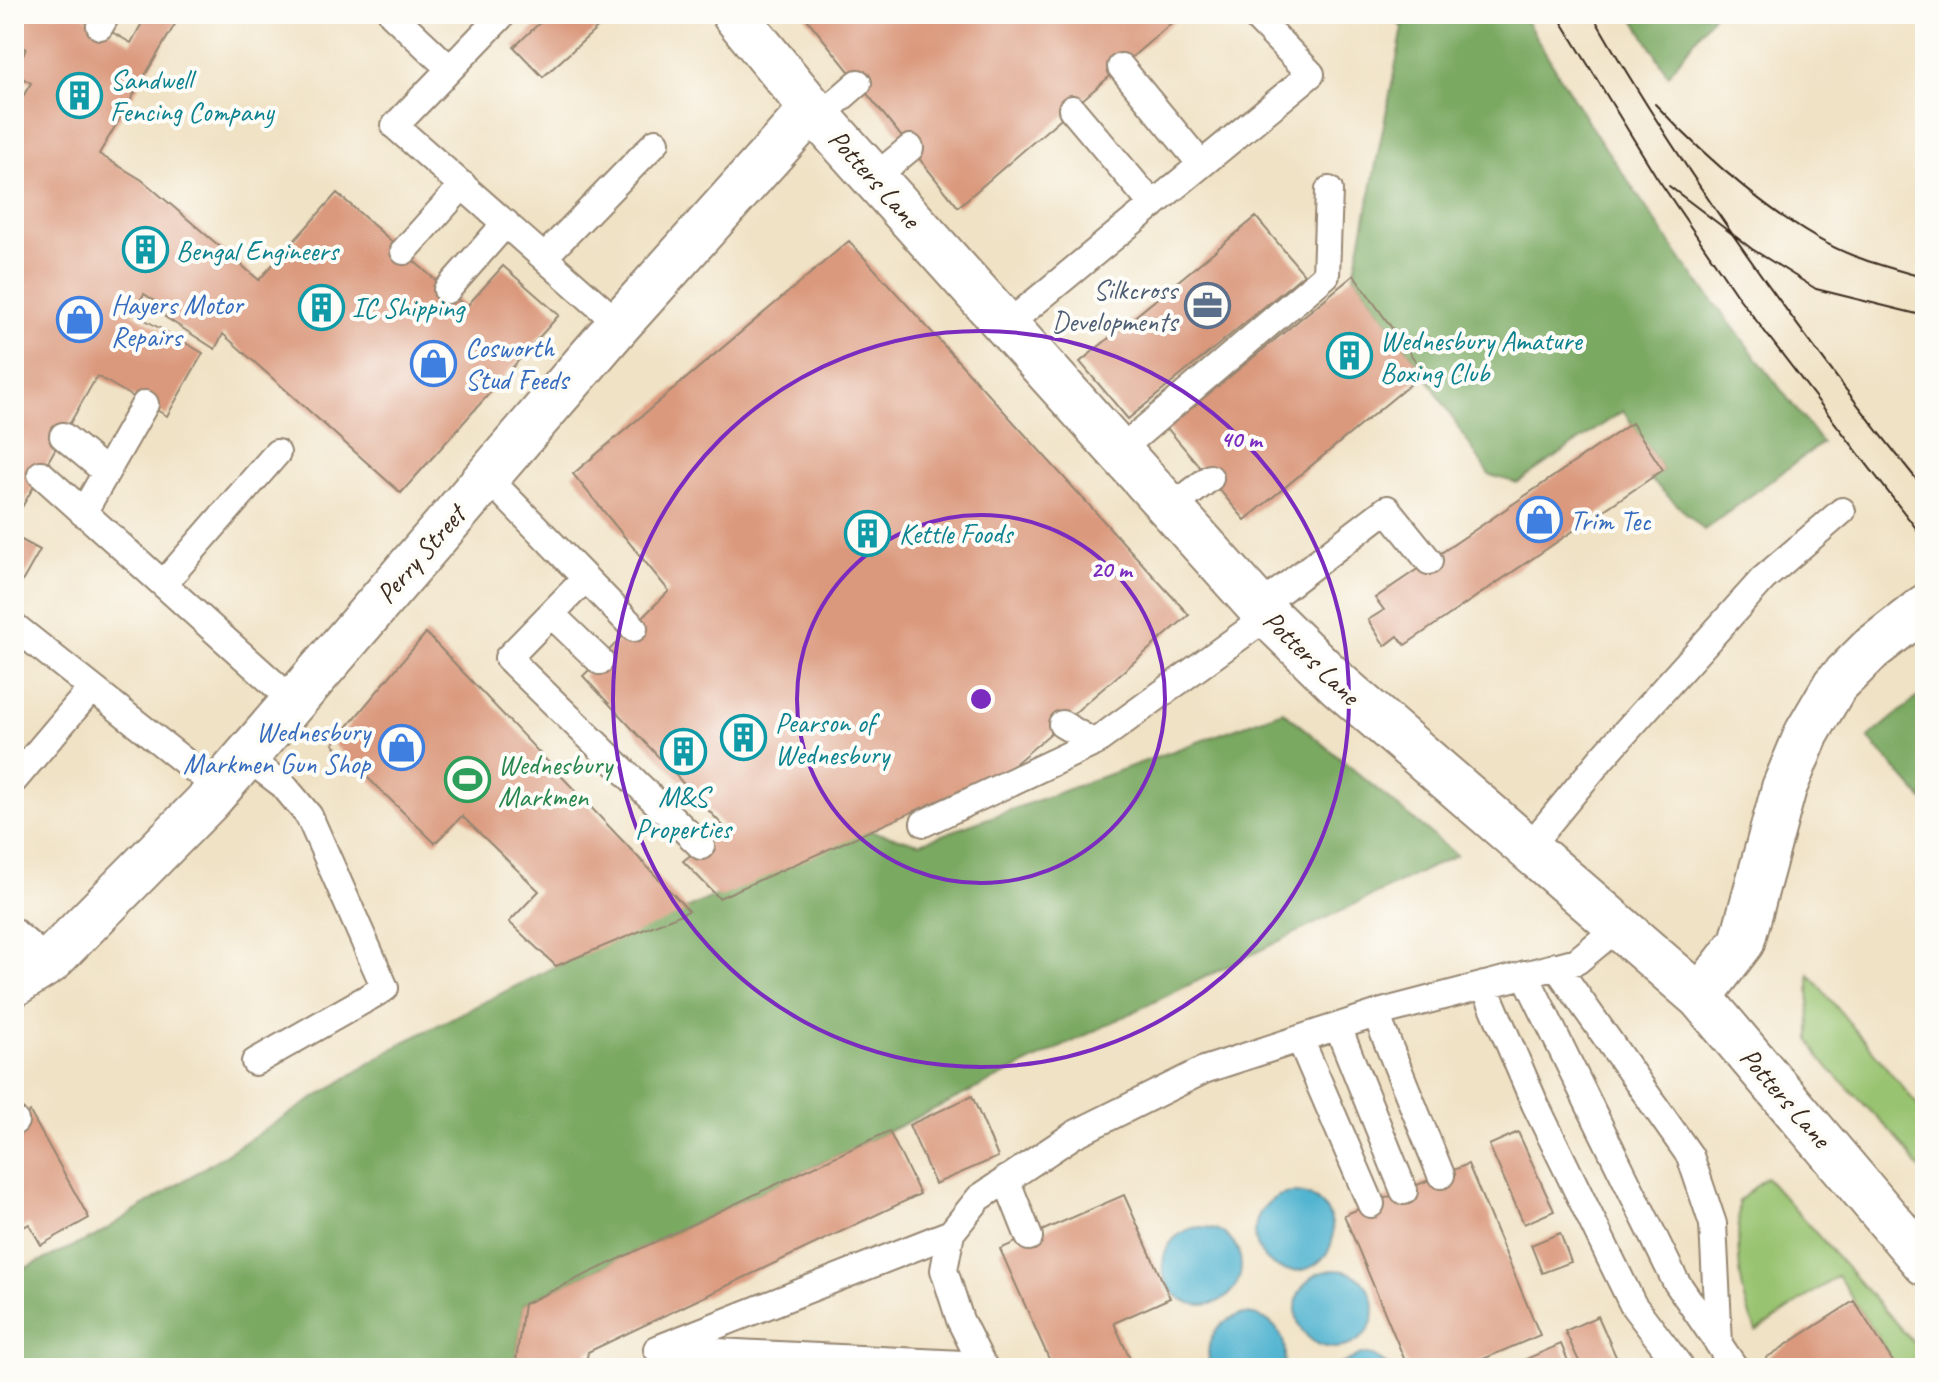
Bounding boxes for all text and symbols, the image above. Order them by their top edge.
place label: Sandwell Fencing Company [110,62,276,129]
building icon: Sandwell Fencing Company [55,71,103,119]
street label: Potters Lane [821,122,929,236]
building icon: Bengal Engineers [121,226,169,274]
place label: Bengal Engineers [176,233,340,268]
place label: Silkcross Developments [1052,272,1179,339]
office icon: Silkcross Developments [1184,281,1232,329]
building icon: IC Shipping [297,283,345,331]
place label: Hayers Motor Repairs [111,287,245,354]
place label: IC Shipping [352,290,466,325]
shop icon: Hayers Motor Repairs [56,296,104,344]
place label: Wednesbury Amature Boxing Club [1380,323,1583,390]
place label: Cosworth Stud Feeds [465,330,571,397]
building icon: Wednesbury Amature Boxing Club [1325,332,1373,380]
shop icon: Cosworth Stud Feeds [410,339,458,387]
text: 40 m [1220,424,1264,454]
street label: Perry Street [368,495,475,611]
shop icon: Trim Tec [1515,496,1563,544]
place label: Trim Tec [1570,503,1652,538]
building icon: Kettle Foods [844,509,892,557]
place label: Kettle Foods [899,516,1015,551]
text: 20 m [1090,554,1134,584]
street label: Potters Lane [1256,603,1369,713]
centre of rings [967,685,995,713]
place label: Pearson of Wednesbury [775,705,891,772]
place label: Wednesbury Markmen Gun Shop [183,714,372,781]
building icon: Pearson of Wednesbury [720,714,768,762]
shop icon: Wednesbury Markmen Gun Shop [377,723,425,771]
building icon: M&S Properties [659,728,707,776]
place label: Wednesbury Markmen [498,747,614,814]
sports icon: Wednesbury Markmen [443,756,491,804]
place label: M&S Properties [635,779,733,846]
street label: Potters Lane [1733,1040,1840,1156]

